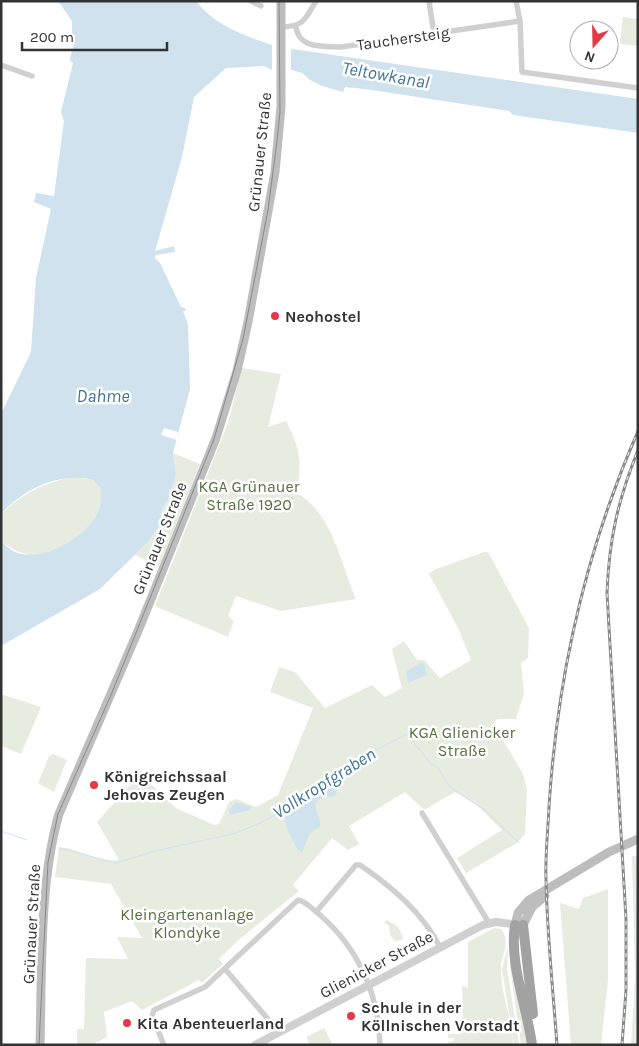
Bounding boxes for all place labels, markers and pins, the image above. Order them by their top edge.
place label: Neohostel [285,307,361,326]
marker: Neohostel [269,310,281,322]
place label: Königreichssaal Jehovas Zeugen [104,767,227,804]
marker: Königreichssaal Jehovas Zeugen [88,779,100,791]
place label: Schule in der Köllnischen Vorstadt [361,998,519,1035]
marker: Schule in der Köllnischen Vorstadt [345,1010,357,1022]
place label: Kita Abenteuerland [137,1014,284,1033]
marker: Kita Abenteuerland [121,1017,133,1029]

